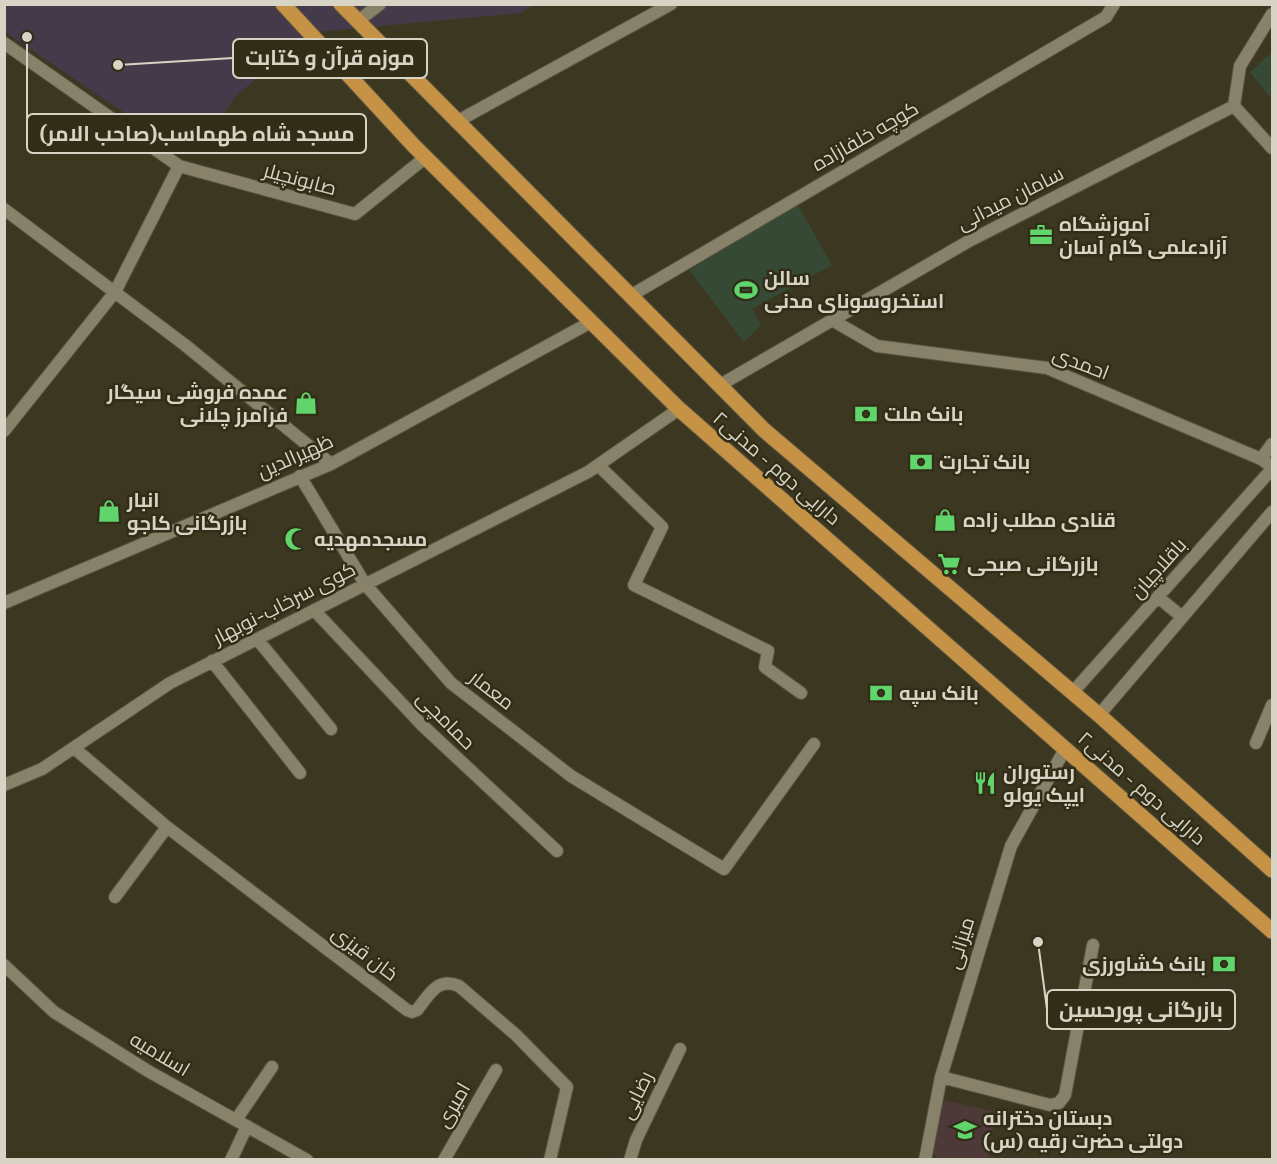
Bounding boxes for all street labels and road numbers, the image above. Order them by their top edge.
street label: کوچه خلفازاده [807,95,923,177]
street label: صابونچیلر [260,157,339,201]
street label: سامان میدانی [952,160,1068,236]
street label: احمدی [1049,340,1113,386]
street label: دارایی دوم - مدنی۲ [707,405,846,531]
street label: ظهیرالدین [253,428,337,484]
street label: باقلاچیان [1124,532,1192,604]
street label: کوی سرخاب-نوبهار [207,556,360,651]
street label: معمار [464,664,520,715]
street label: حمامچی [411,685,481,755]
street label: دارایی دوم - مدنی۲ [1072,725,1211,851]
street label: میزانی [940,914,980,972]
street label: خان قیزی [327,920,403,986]
street label: اسلامیه [126,1026,195,1080]
street label: رضایی [613,1067,659,1123]
street label: امیری [430,1078,476,1132]

